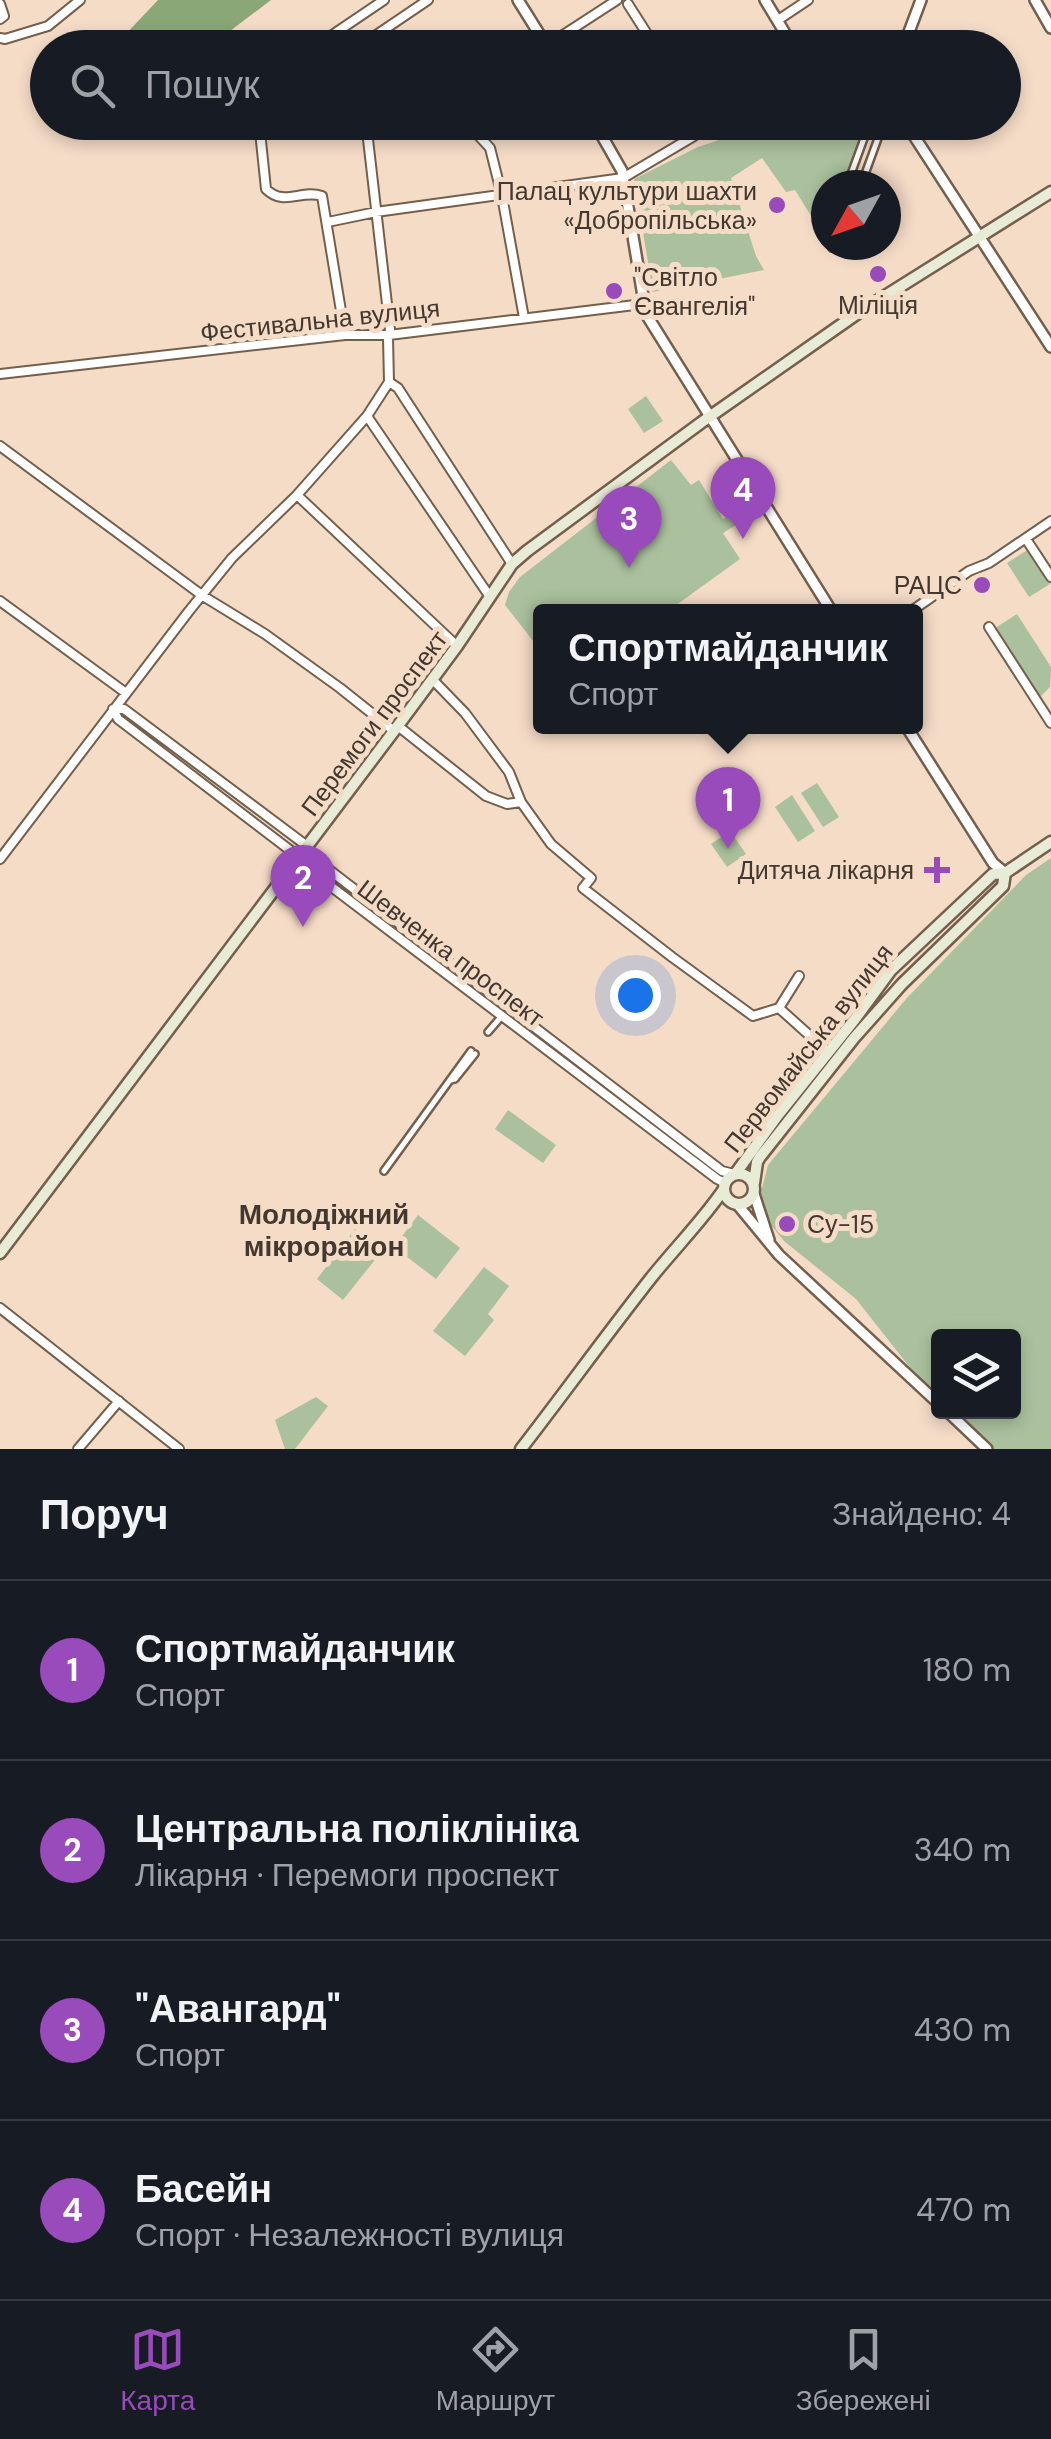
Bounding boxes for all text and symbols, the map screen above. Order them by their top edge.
search box [30,30,1021,140]
icon: search [65,58,120,113]
text: Пошук [145,60,260,110]
north arrow [811,170,901,260]
place label: Палац культури шахти «Добропільська» [497,175,757,237]
marker: Палац культури шахти «Добропільська» [766,194,788,216]
place label: "Світло Євангелія" [634,261,755,323]
marker: Міліція [867,263,889,285]
marker: "Світло Євангелія" [603,280,625,302]
place label: Міліція [838,289,918,322]
street label: Фестивальна вулиця [199,292,442,349]
pin: 4 [710,456,776,539]
pin: 3 [596,486,662,568]
place label: РАЦС [894,569,962,602]
marker: РАЦС [971,574,993,596]
popup [533,604,923,734]
street label: Перемоги проспект [294,623,455,823]
text: Спортмайданчик [568,623,888,673]
text: Спорт [568,673,658,715]
pin: 1 [696,766,760,849]
pin: 2 [270,844,336,927]
place label: Дитяча лікарня [738,854,914,887]
marker: Дитяча лікарня [924,857,950,883]
street label: Шевченка проспект [351,872,551,1035]
street label: Первомайська вулиця [716,937,900,1159]
your location [610,970,661,1021]
district label: Молодіжний мікрорайон [239,1196,409,1265]
place label: Су-15 [807,1208,874,1241]
marker: Су-15 [776,1213,798,1235]
map controls [931,1329,1021,1419]
button: layers [931,1329,1021,1419]
text: Поруч [40,1487,169,1542]
text: Знайдено: 4 [832,1493,1011,1535]
text: Спортмайданчик [135,1624,455,1674]
text: 1 [67,1649,78,1691]
text: 180 m [923,1649,1011,1691]
text: Спорт [135,1674,225,1716]
text: Центральна поліклініка [135,1804,579,1854]
text: 2 [63,1829,82,1871]
text: 340 m [914,1829,1011,1871]
text: Лікарня · Перемоги проспект [135,1854,559,1896]
text: "Авангард" [135,1984,341,2034]
text: 3 [63,2009,82,2051]
text: 430 m [914,2009,1011,2051]
text: Спорт [135,2034,225,2076]
text: Басейн [135,2164,272,2214]
text: 4 [62,2189,83,2231]
text: 470 m [916,2189,1011,2231]
text: Спорт · Незалежності вулиця [135,2214,564,2256]
tab: Карта [120,2322,195,2419]
tab: Маршрут [436,2322,555,2419]
tab: Збережені [796,2322,931,2419]

